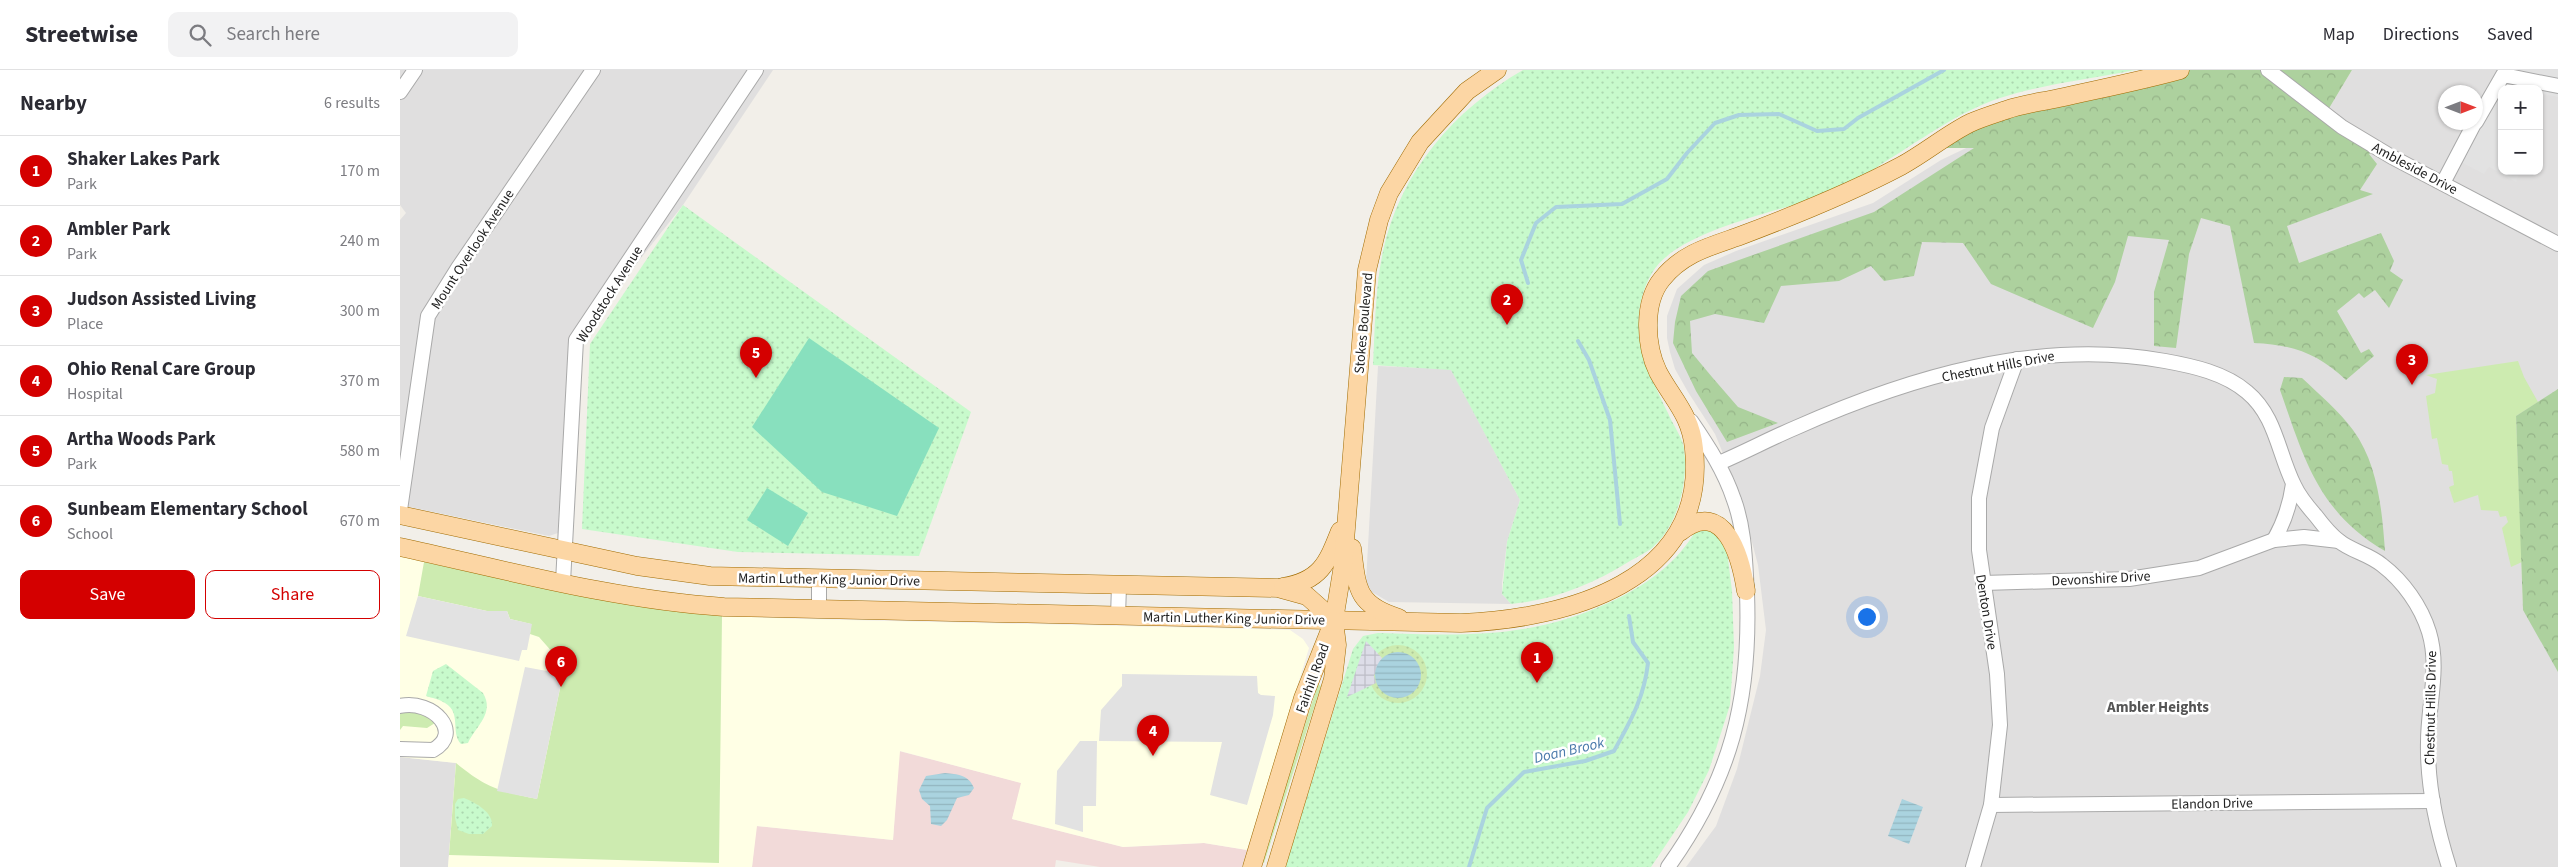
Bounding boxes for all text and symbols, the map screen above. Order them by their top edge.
search box [168,12,518,57]
text: Streetwise [25,17,138,52]
icon: search [186,21,214,49]
text: Search here [226,21,320,48]
text: Map [2323,22,2355,47]
text: Directions [2383,22,2459,47]
text: Saved [2487,22,2533,47]
north arrow [2438,85,2483,130]
map controls [2498,85,2543,175]
button: + [2498,85,2543,130]
text: Nearby [20,88,87,118]
text: 6 results [324,92,380,114]
button: − [2498,130,2543,175]
street label: Ambleside Drive [2368,138,2461,200]
text: Shaker Lakes Park [67,146,220,173]
text: 1 [32,160,40,182]
text: 170 m [340,160,380,182]
text: Park [67,173,97,195]
street label: Mount Overlook Avenue [426,185,519,314]
text: Ambler Park [67,216,170,243]
text: 2 [32,230,40,252]
text: 240 m [340,230,380,252]
street label: Woodstock Avenue [572,242,648,347]
text: Park [67,243,97,265]
street label: Stokes Boulevard [1350,272,1378,374]
pin: 2 [1491,284,1523,325]
text: Judson Assisted Living [67,286,256,313]
text: 3 [32,300,40,322]
text: 300 m [340,300,380,322]
text: Place [67,313,103,335]
pin: 5 [740,337,772,378]
pin: 3 [2396,344,2428,385]
street label: Chestnut Hills Drive [1940,346,2056,388]
text: Ohio Renal Care Group [67,356,256,383]
text: 4 [32,370,40,392]
text: 370 m [340,370,380,392]
text: Hospital [67,383,123,405]
text: Artha Woods Park [67,426,216,453]
text: 5 [32,440,40,462]
text: 580 m [340,440,380,462]
text: Park [67,453,97,475]
text: Sunbeam Elementary School [67,496,308,523]
text: 6 [32,510,40,532]
text: 670 m [340,510,380,532]
text: School [67,523,113,545]
street label: Devonshire Drive [2051,566,2151,592]
street label: Martin Luther King Junior Drive [738,568,920,592]
button: Save [20,570,195,619]
button: Share [205,570,380,619]
street label: Denton Drive [1970,573,2002,651]
your location [1854,604,1880,630]
street label: Martin Luther King Junior Drive [1143,607,1325,631]
street label: Fairhill Road [1291,641,1335,716]
pin: 1 [1521,642,1553,683]
pin: 6 [545,646,577,687]
street label: Chestnut Hills Drive [2420,651,2442,765]
district label: Ambler Heights [2106,697,2209,718]
pin: 4 [1137,715,1169,756]
water label: Doan Brook [1532,732,1607,769]
street label: Elandon Drive [2171,793,2253,815]

